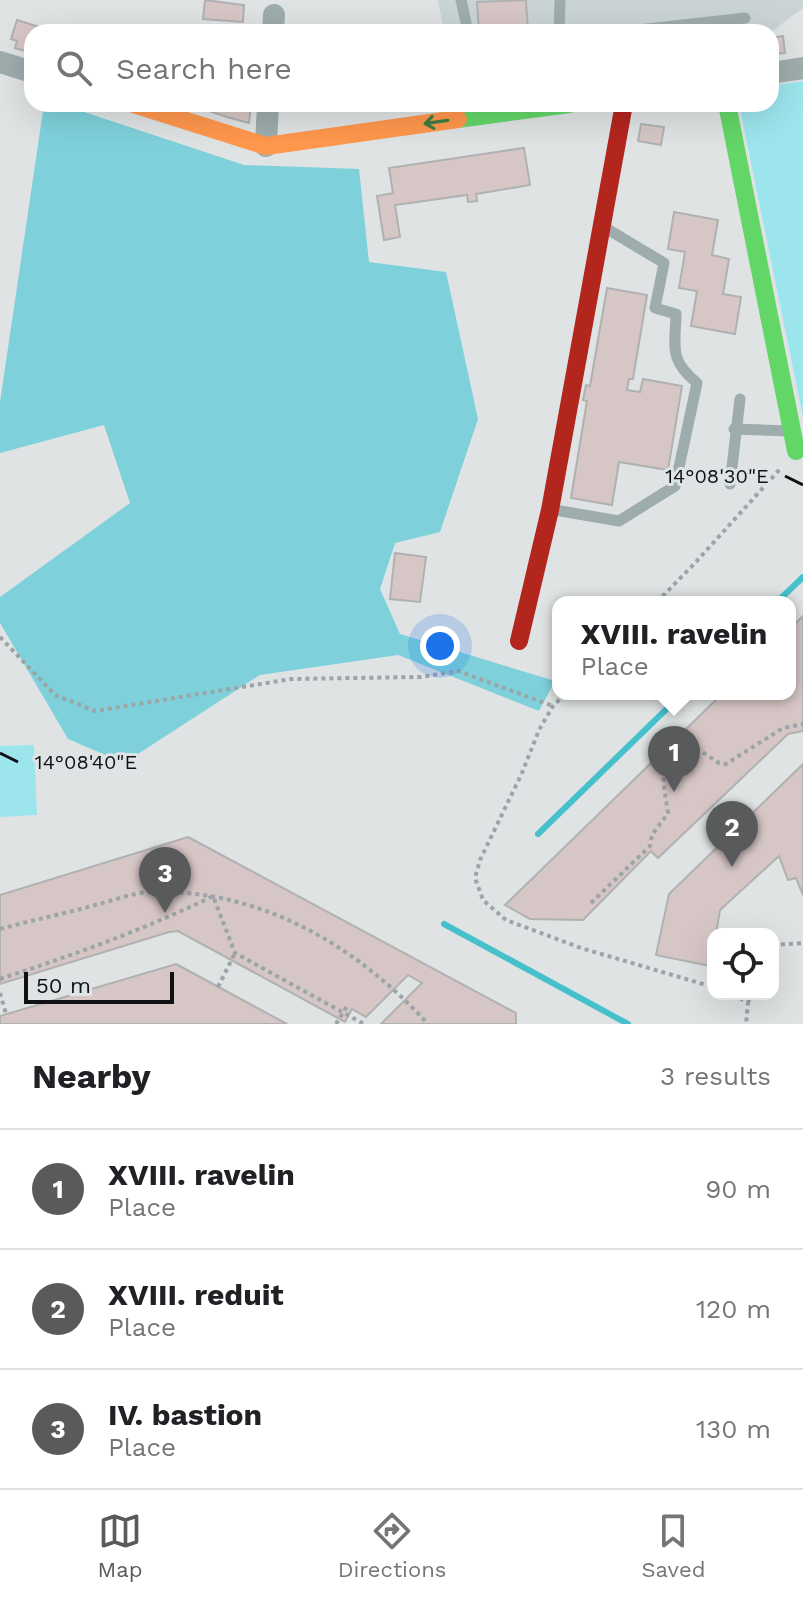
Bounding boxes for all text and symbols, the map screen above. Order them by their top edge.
search box [24,24,779,112]
icon: search [52,46,96,90]
text: Search here [116,51,292,86]
one-way arrow [424,115,449,130]
text: 14°08'30"E [665,464,769,488]
popup [552,596,796,700]
text: XVIII. ravelin [581,616,767,651]
your location [420,626,460,666]
text: Place [581,651,649,681]
pin: 1 [648,726,700,792]
text: 14°08'40"E [35,750,137,774]
pin: 2 [706,801,758,867]
pin: 3 [139,847,191,913]
map controls [707,928,779,1000]
button: locate [707,928,779,1000]
scale bar [24,968,174,1004]
text: 50 m [36,973,91,998]
text: Nearby [32,1056,151,1096]
text: 3 results [660,1061,771,1091]
text: XVIII. ravelin [108,1157,295,1192]
text: 1 [52,1174,64,1204]
text: 90 m [705,1174,771,1204]
text: Place [108,1192,176,1222]
text: XVIII. reduit [108,1277,284,1312]
text: 2 [50,1294,66,1324]
text: 120 m [696,1294,771,1324]
text: Place [108,1312,176,1342]
text: IV. bastion [108,1397,262,1432]
text: 3 [50,1414,66,1444]
text: 130 m [696,1414,771,1444]
text: Place [108,1432,176,1462]
tab: Map [98,1509,142,1582]
tab: Directions [338,1509,446,1582]
tab: Saved [642,1509,705,1582]

